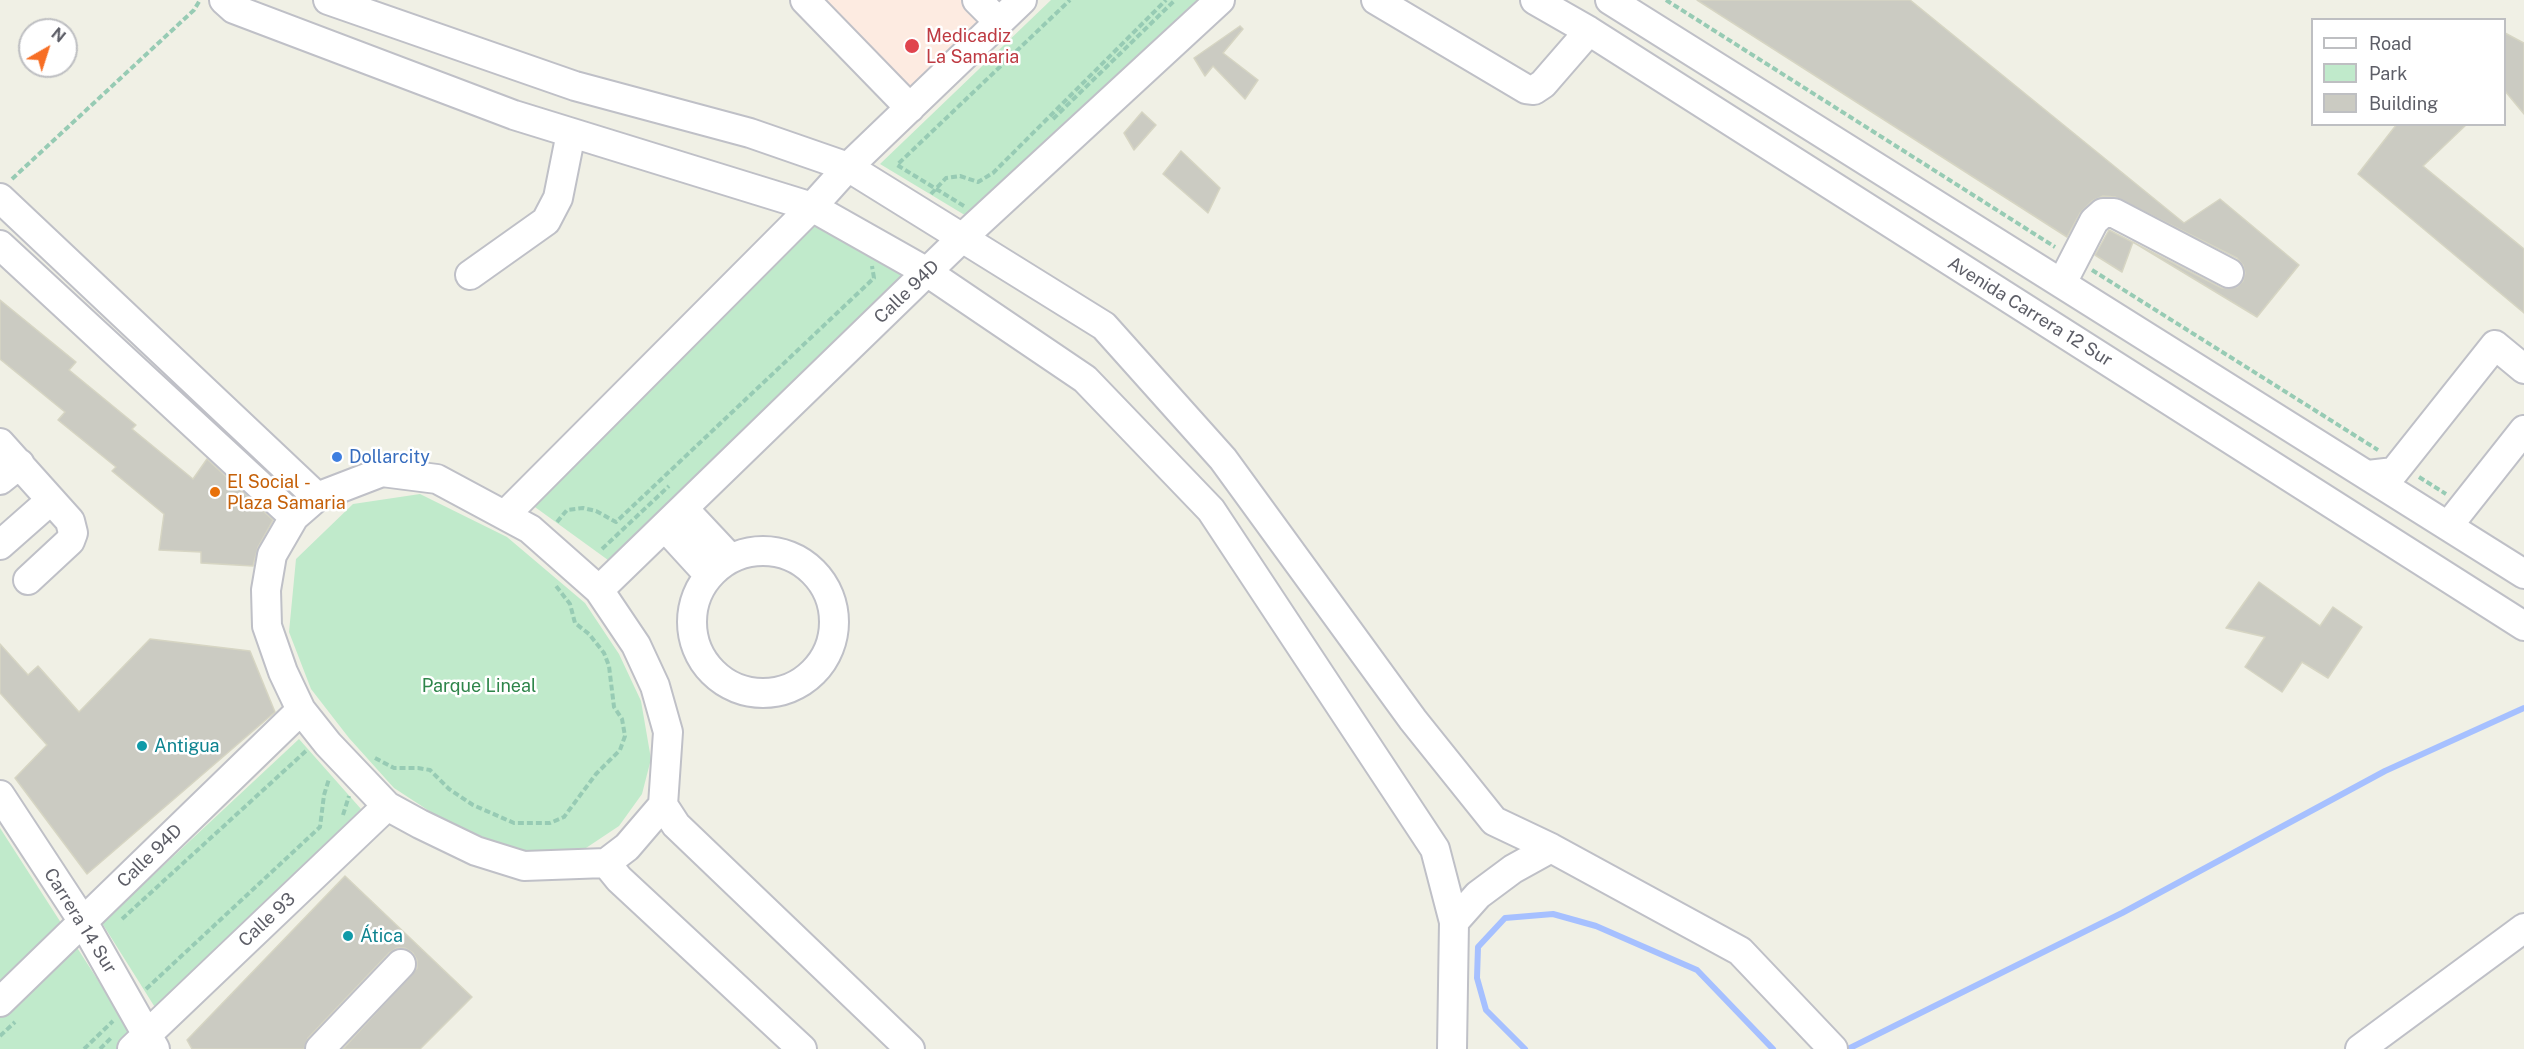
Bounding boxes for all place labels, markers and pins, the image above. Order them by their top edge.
place label: Medicadiz La Samaria [926,25,1019,68]
marker: Medicadiz La Samaria [903,37,921,55]
place label: Dollarcity [349,446,430,468]
marker: Dollarcity [330,450,344,464]
place label: El Social - Plaza Samaria [227,471,346,514]
marker: El Social - Plaza Samaria [208,485,222,499]
place label: Antigua [154,735,220,757]
marker: Antigua [135,739,149,753]
place label: Ática [360,925,403,947]
marker: Ática [341,929,355,943]

